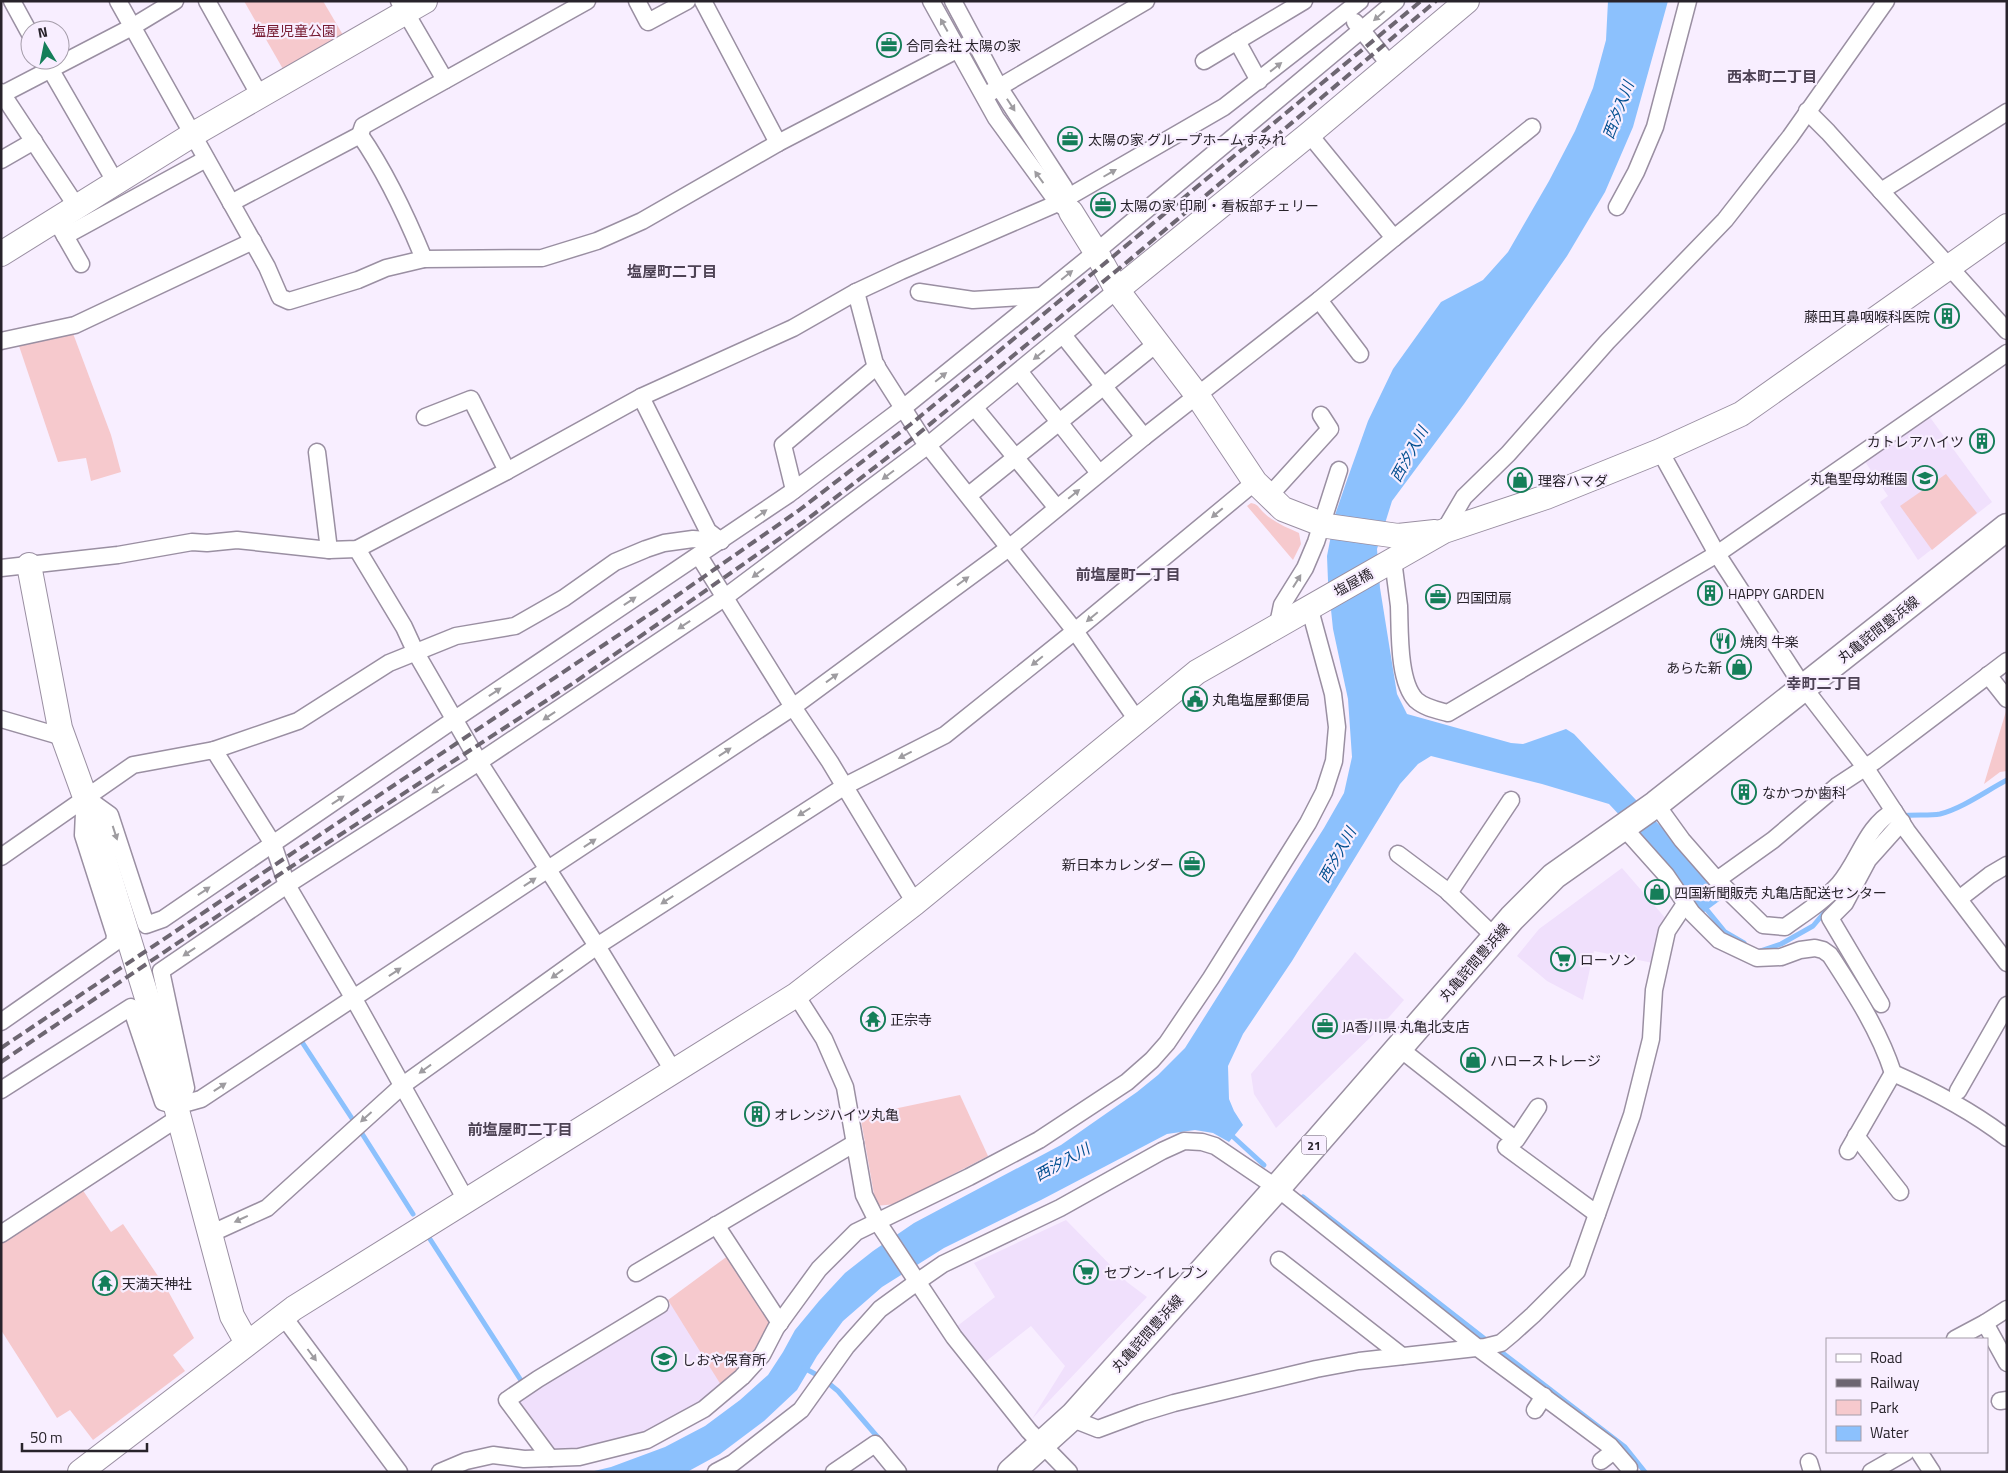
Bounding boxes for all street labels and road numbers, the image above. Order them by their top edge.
street label: 塩屋橋 [1330,563,1376,601]
street label: 丸亀詫間豊浜線 [1833,591,1923,667]
street label: 丸亀詫間豊浜線 [1434,918,1514,1006]
road number: 21 [1302,1136,1326,1154]
street label: 丸亀詫間豊浜線 [1106,1290,1188,1376]

